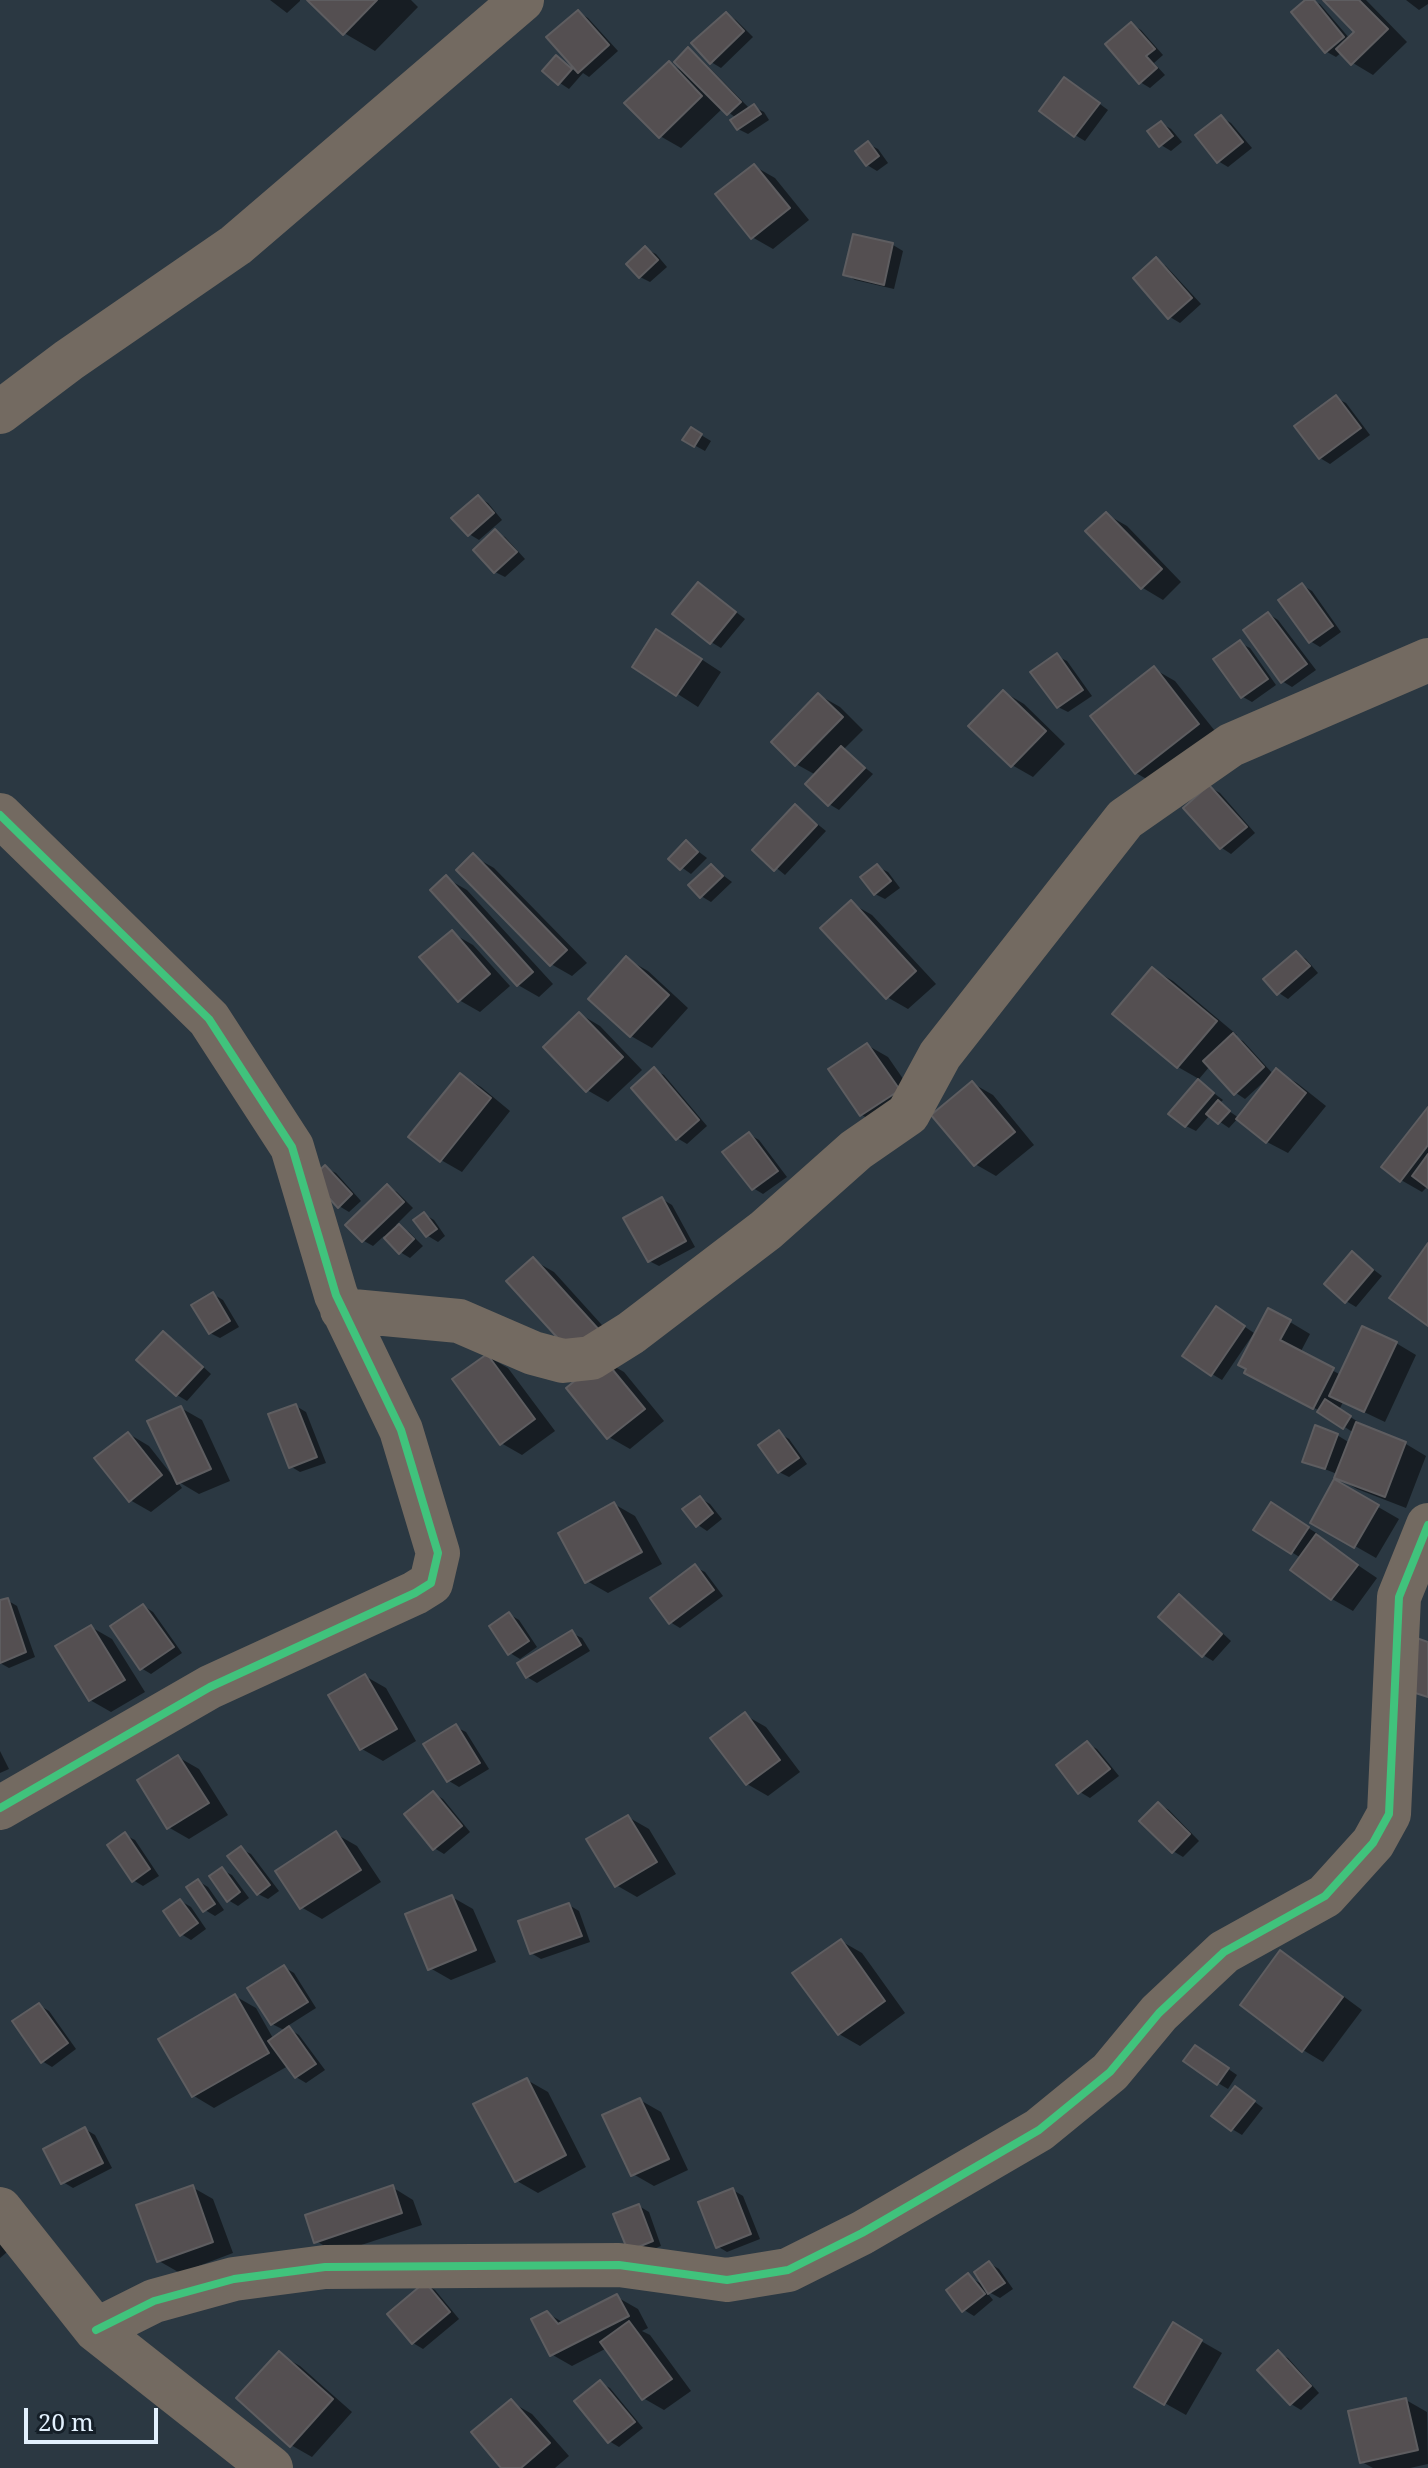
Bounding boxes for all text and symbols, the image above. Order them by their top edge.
scale bar [28,2392,162,2442]
text: 20 m [38,2405,94,2438]

